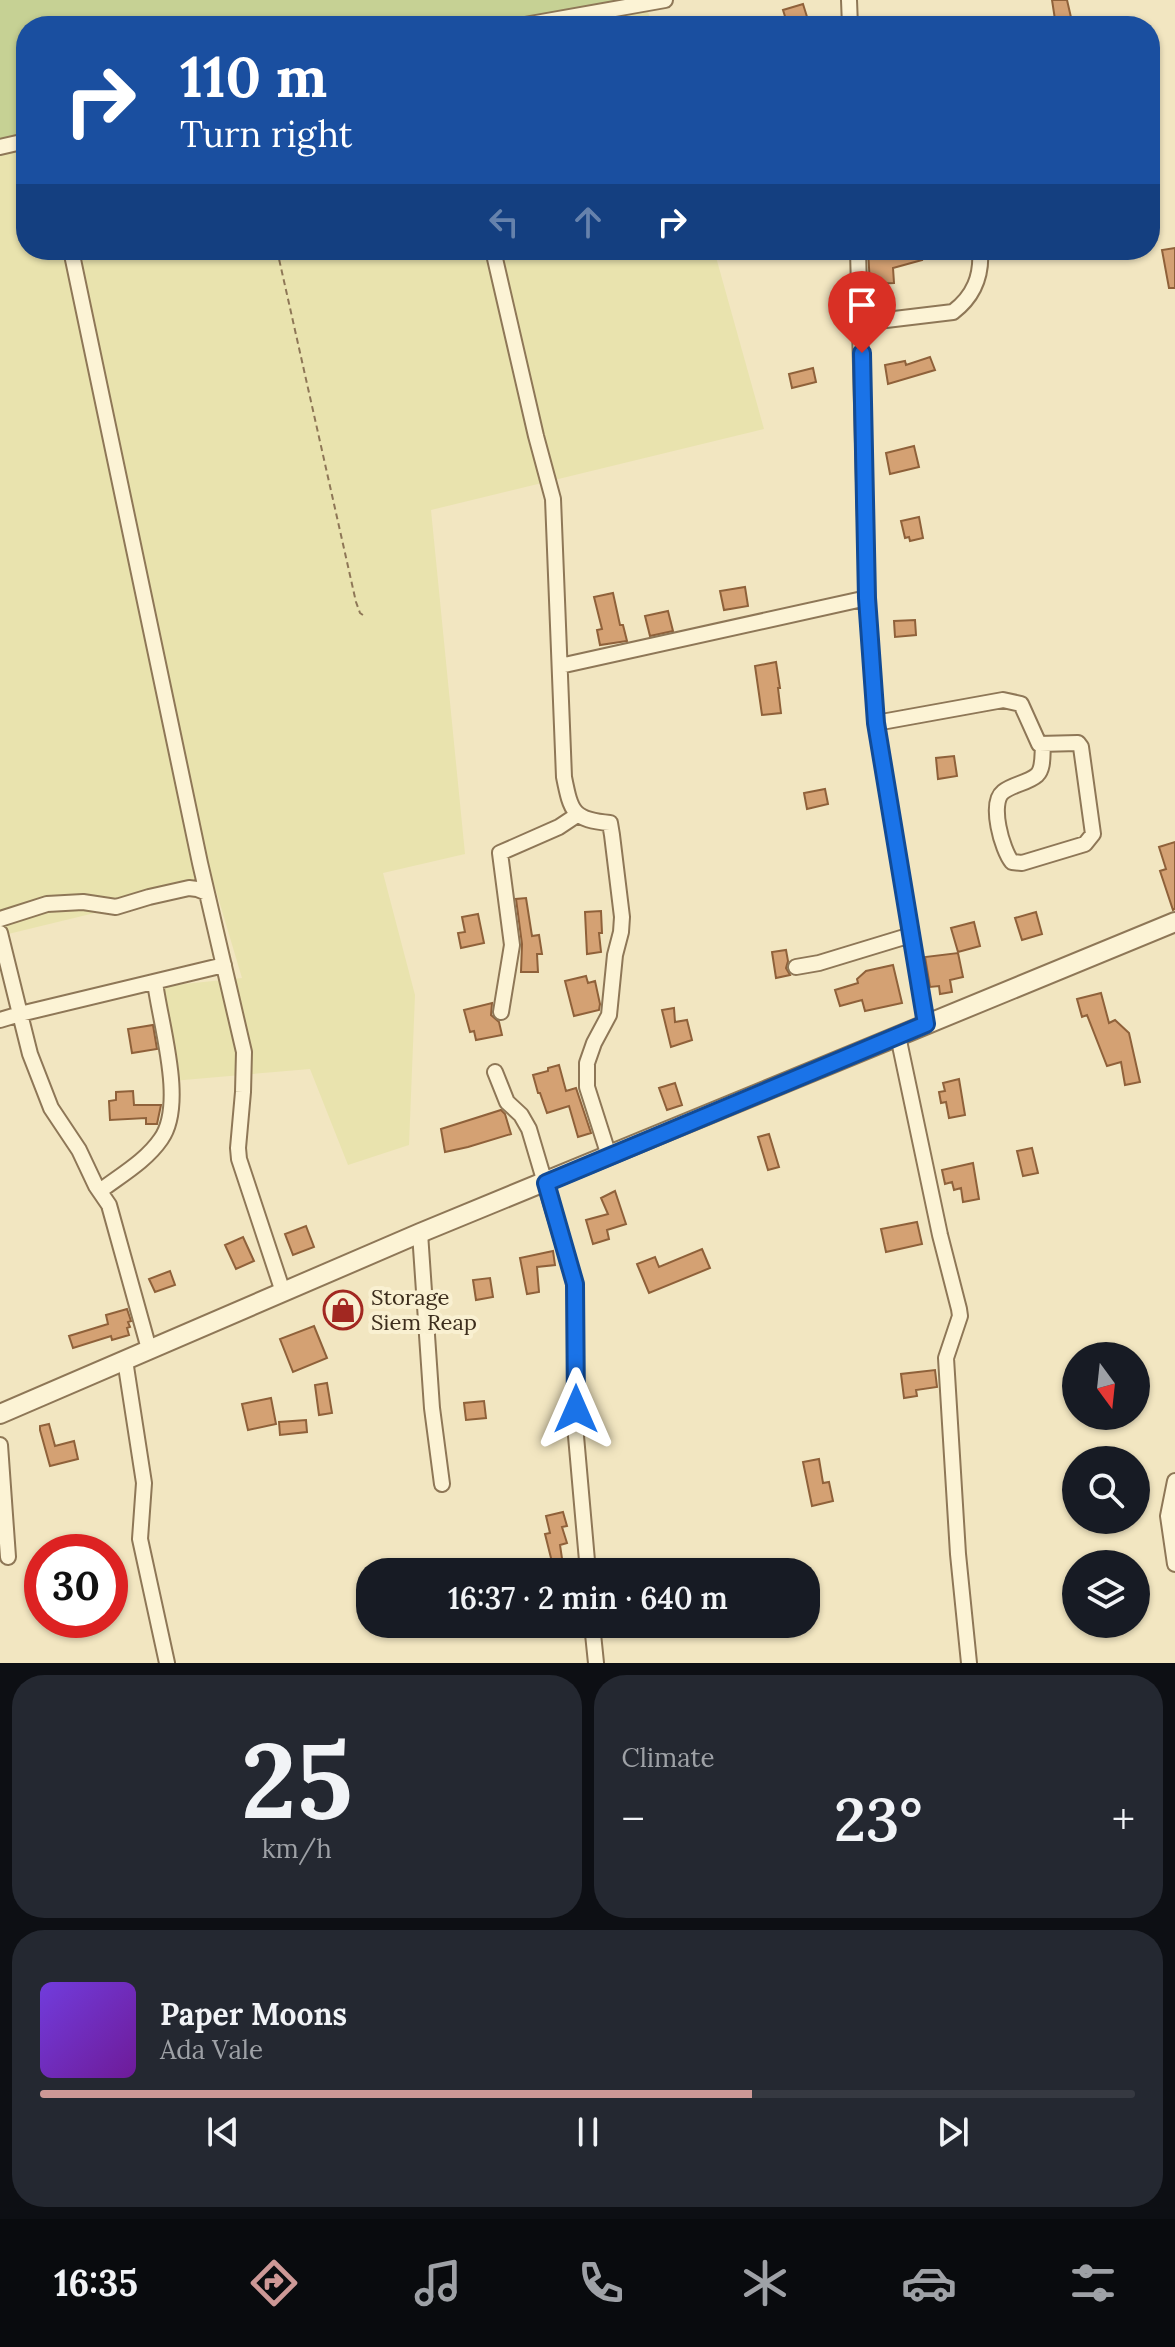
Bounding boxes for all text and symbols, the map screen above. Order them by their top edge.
text: 110 m [180,41,327,112]
icon: right [48,48,152,152]
text: Turn right [180,111,353,157]
icon: left [482,200,526,244]
icon: ahead [566,200,610,244]
icon: right [650,200,694,244]
pin [828,271,896,353]
icon: arrive [840,283,884,327]
place label: Storage Siem Reap [371,1283,477,1336]
shop icon: Storage Siem Reap [322,1289,364,1331]
north arrow [1062,1342,1150,1430]
map controls [1062,1342,1150,1638]
position arrow [534,1367,618,1451]
button: search [1062,1446,1150,1534]
speed limit sign: 30 [24,1534,128,1638]
button: layers [1062,1550,1150,1638]
text: 16:37 · 2 min · 640 m [448,1579,728,1617]
text: 25 [241,1713,353,1846]
text: Climate [622,1741,715,1774]
text: 23° [834,1781,923,1857]
text: − [622,1791,645,1847]
text: + [1112,1791,1135,1847]
text: km/h [262,1832,332,1865]
text: Paper Moons [160,1995,347,2033]
text: Ada Vale [160,2033,263,2066]
icon: previous [201,2110,245,2154]
icon: pause [566,2110,610,2154]
icon: next [931,2110,975,2154]
icon: directions [246,2255,302,2311]
icon: music [410,2255,466,2311]
icon: phone [573,2255,629,2311]
icon: climate [737,2255,793,2311]
icon: car [901,2255,957,2311]
icon: filters [1065,2255,1121,2311]
text: 16:35 [54,2260,138,2306]

